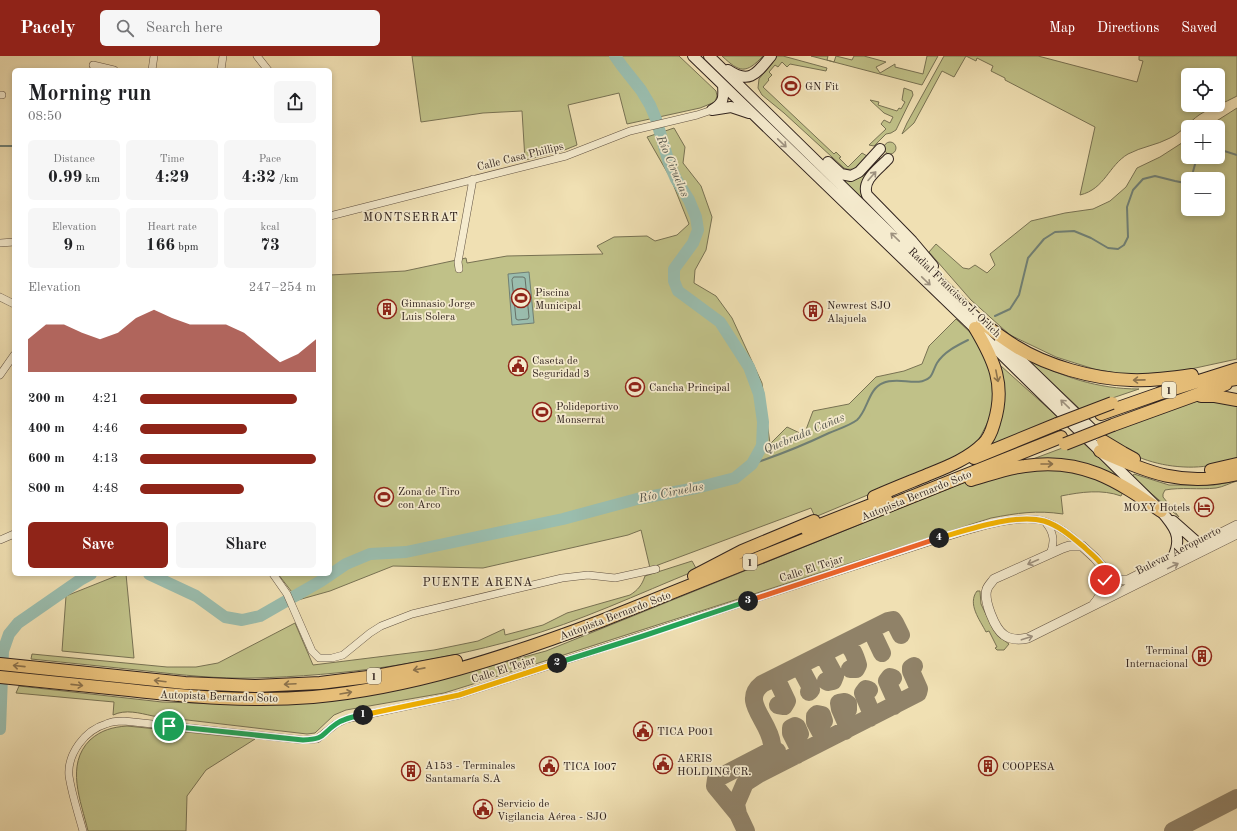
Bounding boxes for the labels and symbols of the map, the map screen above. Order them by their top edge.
sports icon: GN Fit [780,75,802,97]
place label: GN Fit [805,82,839,93]
water label: Río Ciruelas [653,133,690,199]
one-way arrow [777,138,787,147]
street label: Calle Casa Phillips [476,141,565,174]
one-way arrow [867,171,877,181]
district label: MONTSERRAT [363,212,459,224]
one-way arrow [890,232,900,242]
street label: Radial Francisco J. Orlich [906,246,1002,340]
one-way arrow [921,276,931,286]
sports icon: Piscina Municipal [510,287,532,309]
place label: Piscina Municipal [535,288,581,312]
building icon: Gimnasio Jorge Luis Solera [376,298,398,320]
place label: Gimnasio Jorge Luis Solera [401,299,475,323]
building icon: Newrest SJO Alajuela [802,300,824,322]
place label: Newrest SJO Alajuela [827,301,891,325]
public building icon: Caseta de Seguridad 3 [507,355,529,377]
place label: Caseta de Seguridad 3 [532,356,590,380]
one-way arrow [993,369,1001,382]
sports icon: Cancha Principal [624,376,646,398]
one-way arrow [1133,377,1146,384]
road number: 1 [1162,382,1176,398]
place label: Cancha Principal [649,383,730,394]
one-way arrow [1060,399,1070,408]
sports icon: Polideportivo Monserrat [531,401,553,423]
place label: Polideportivo Monserrat [556,402,618,426]
water label: Quebrada Cañas [762,411,847,456]
one-way arrow [1040,460,1053,468]
street label: Autopista Bernardo Soto [860,469,973,524]
water label: Río Ciruelas [637,481,704,505]
sports icon: Zona de Tiro con Arco [373,486,395,508]
place label: Zona de Tiro con Arco [398,487,460,511]
hotel icon: MOXY Hotels [1193,496,1215,518]
place label: MOXY Hotels [1123,503,1190,514]
street label: Bulevar Aeropuerto [1134,525,1223,578]
pin: 4 [929,528,949,548]
road number: 1 [743,554,757,570]
street label: Calle El Tejar [778,554,845,585]
one-way arrow [1027,559,1039,566]
one-way arrow [1167,562,1179,569]
pin [1088,563,1122,597]
district label: PUENTE ARENA [422,577,534,589]
street label: Autopista Bernardo Soto [558,590,673,643]
pin: 3 [738,591,758,611]
one-way arrow [1020,633,1032,641]
building icon: Terminal Internacional [1191,645,1213,667]
place label: Terminal Internacional [1125,646,1188,670]
pin: 2 [547,653,567,673]
street label: Calle El Tejar [470,655,537,686]
one-way arrow [13,663,26,670]
one-way arrow [413,665,426,673]
road number: 1 [367,668,381,684]
one-way arrow [154,677,167,684]
one-way arrow [70,681,83,688]
one-way arrow [284,681,297,688]
one-way arrow [339,689,352,697]
street label: Autopista Bernardo Soto [160,690,278,705]
pin: 1 [353,705,373,725]
pin [152,709,186,743]
public building icon: TICA P001 [632,720,654,742]
place label: TICA P001 [657,727,714,738]
public building icon: AERIS HOLDING CR. [652,753,674,775]
place label: AERIS HOLDING CR. [677,754,751,778]
public building icon: TICA I007 [538,755,560,777]
building icon: COOPESA [977,755,999,777]
building icon: A153 - Terminales Santamaría S.A [400,760,422,782]
place label: A153 - Terminales Santamaría S.A [425,761,516,785]
place label: TICA I007 [563,762,617,773]
place label: COOPESA [1002,762,1055,773]
public building icon: Servicio de Vigilancia Aérea - SJO [472,798,494,820]
place label: Servicio de Vigilancia Aérea - SJO [497,799,607,823]

